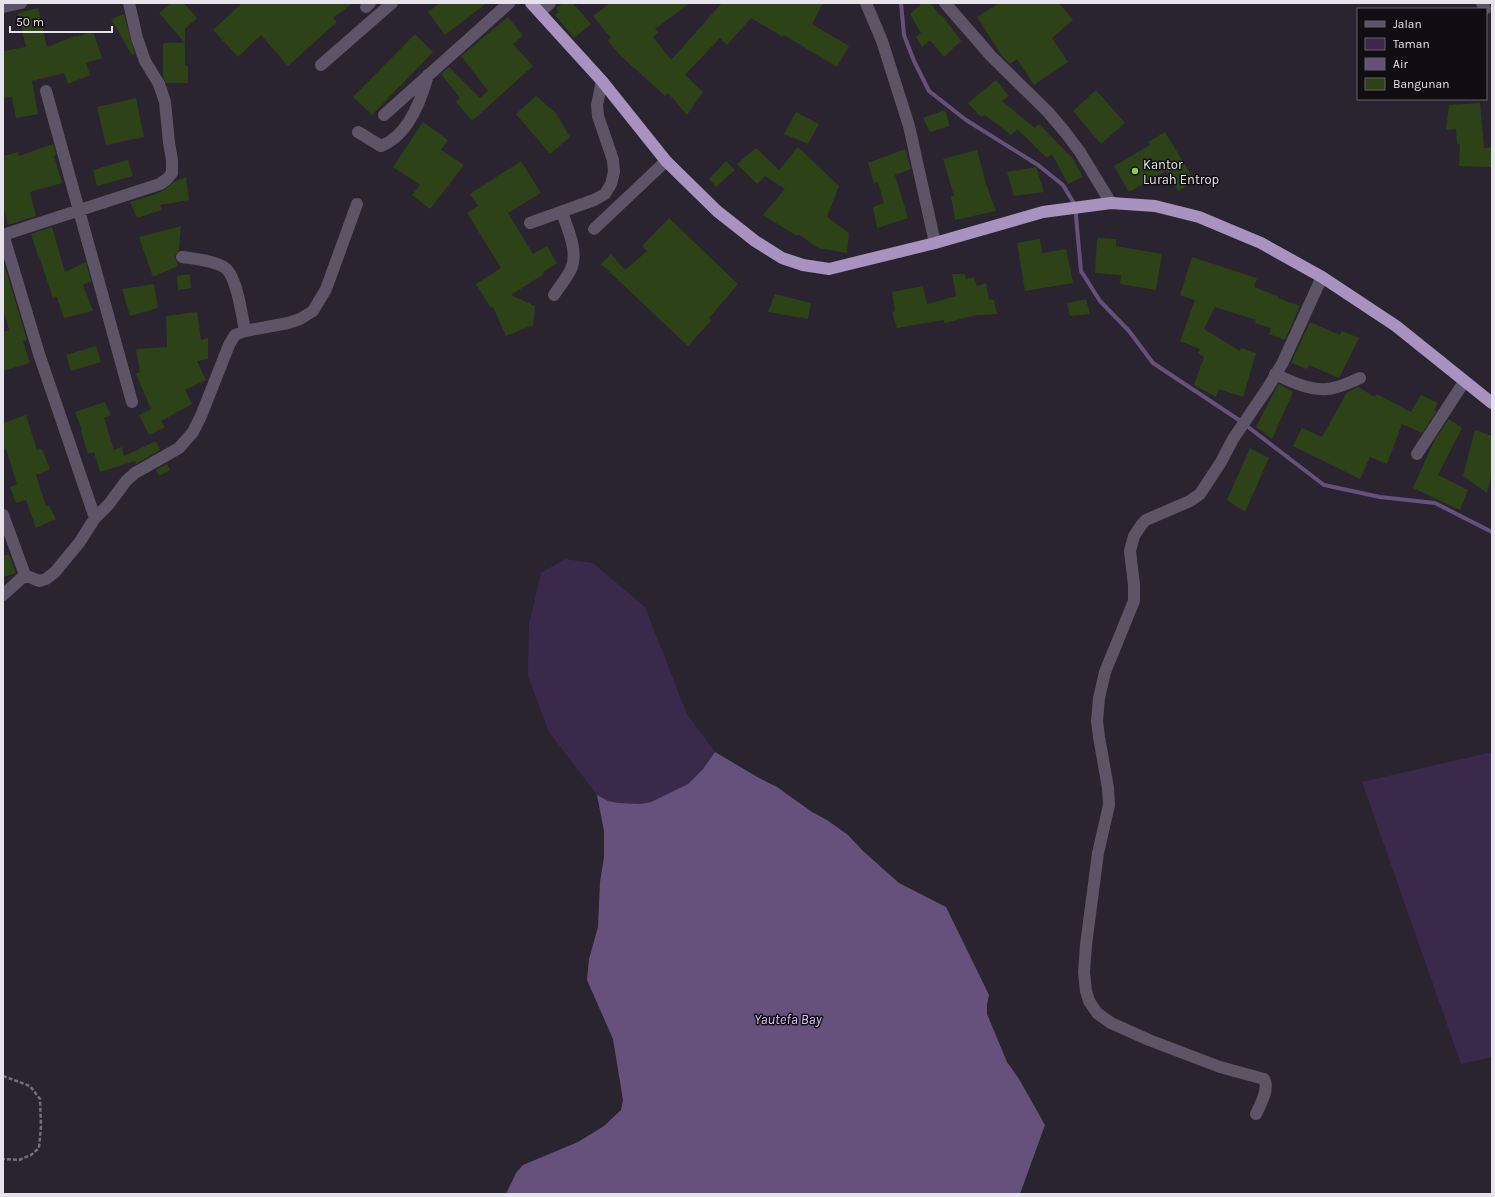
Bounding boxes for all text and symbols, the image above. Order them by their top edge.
scale bar [10,8,112,34]
legend [1357,8,1487,100]
text: 50 m [16,15,44,29]
text: Jalan [1393,17,1422,31]
text: Taman [1393,37,1430,51]
text: Air [1393,57,1408,71]
text: Bangunan [1393,77,1449,91]
place label: Kantor Lurah Entrop [1143,157,1219,187]
marker: Kantor Lurah Entrop [1130,166,1140,176]
water label: Yautefa Bay [754,1011,823,1028]

